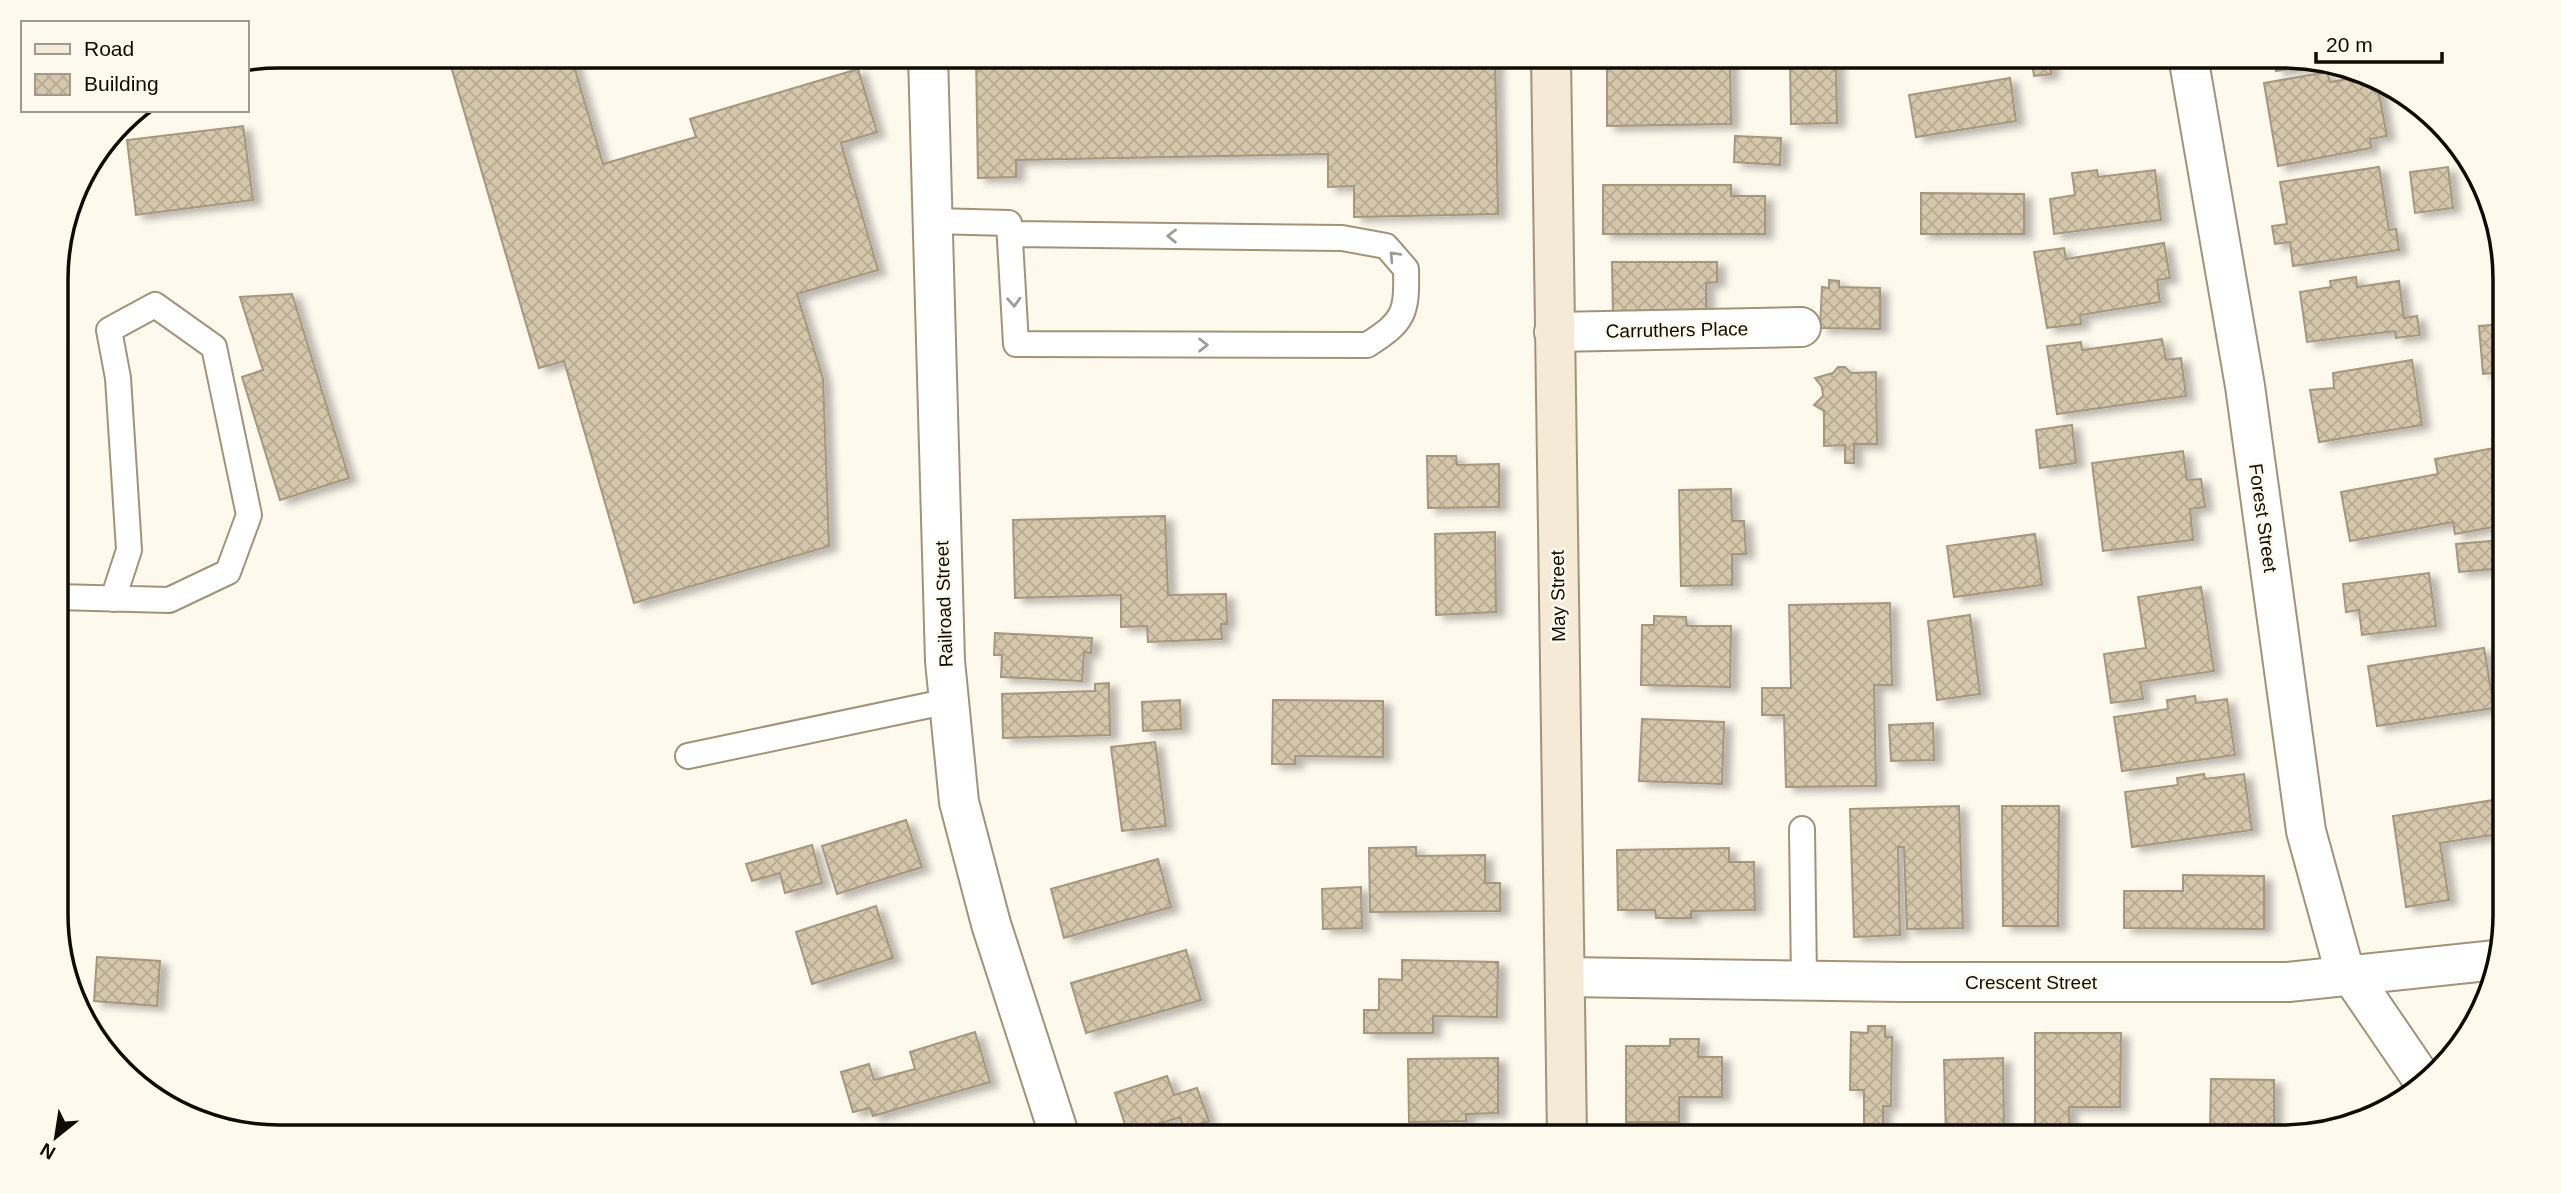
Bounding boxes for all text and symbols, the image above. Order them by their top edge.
legend [21,21,248,112]
scale bar [2316,21,2442,65]
text: 20 m [2326,33,2373,56]
text: Road [84,37,134,60]
text: Building [84,72,159,95]
one-way arrow [1166,228,1176,244]
one-way arrow [1390,251,1403,264]
one-way arrow [1006,297,1021,308]
street label: Carruthers Place [1606,318,1748,342]
one-way arrow [1197,337,1208,352]
street label: Forest Street [2245,462,2281,575]
street label: Railroad Street [931,540,957,668]
street label: May Street [1547,549,1569,642]
street label: Crescent Street [1965,972,2098,993]
north arrow [21,1102,91,1172]
text: N [37,1139,59,1164]

